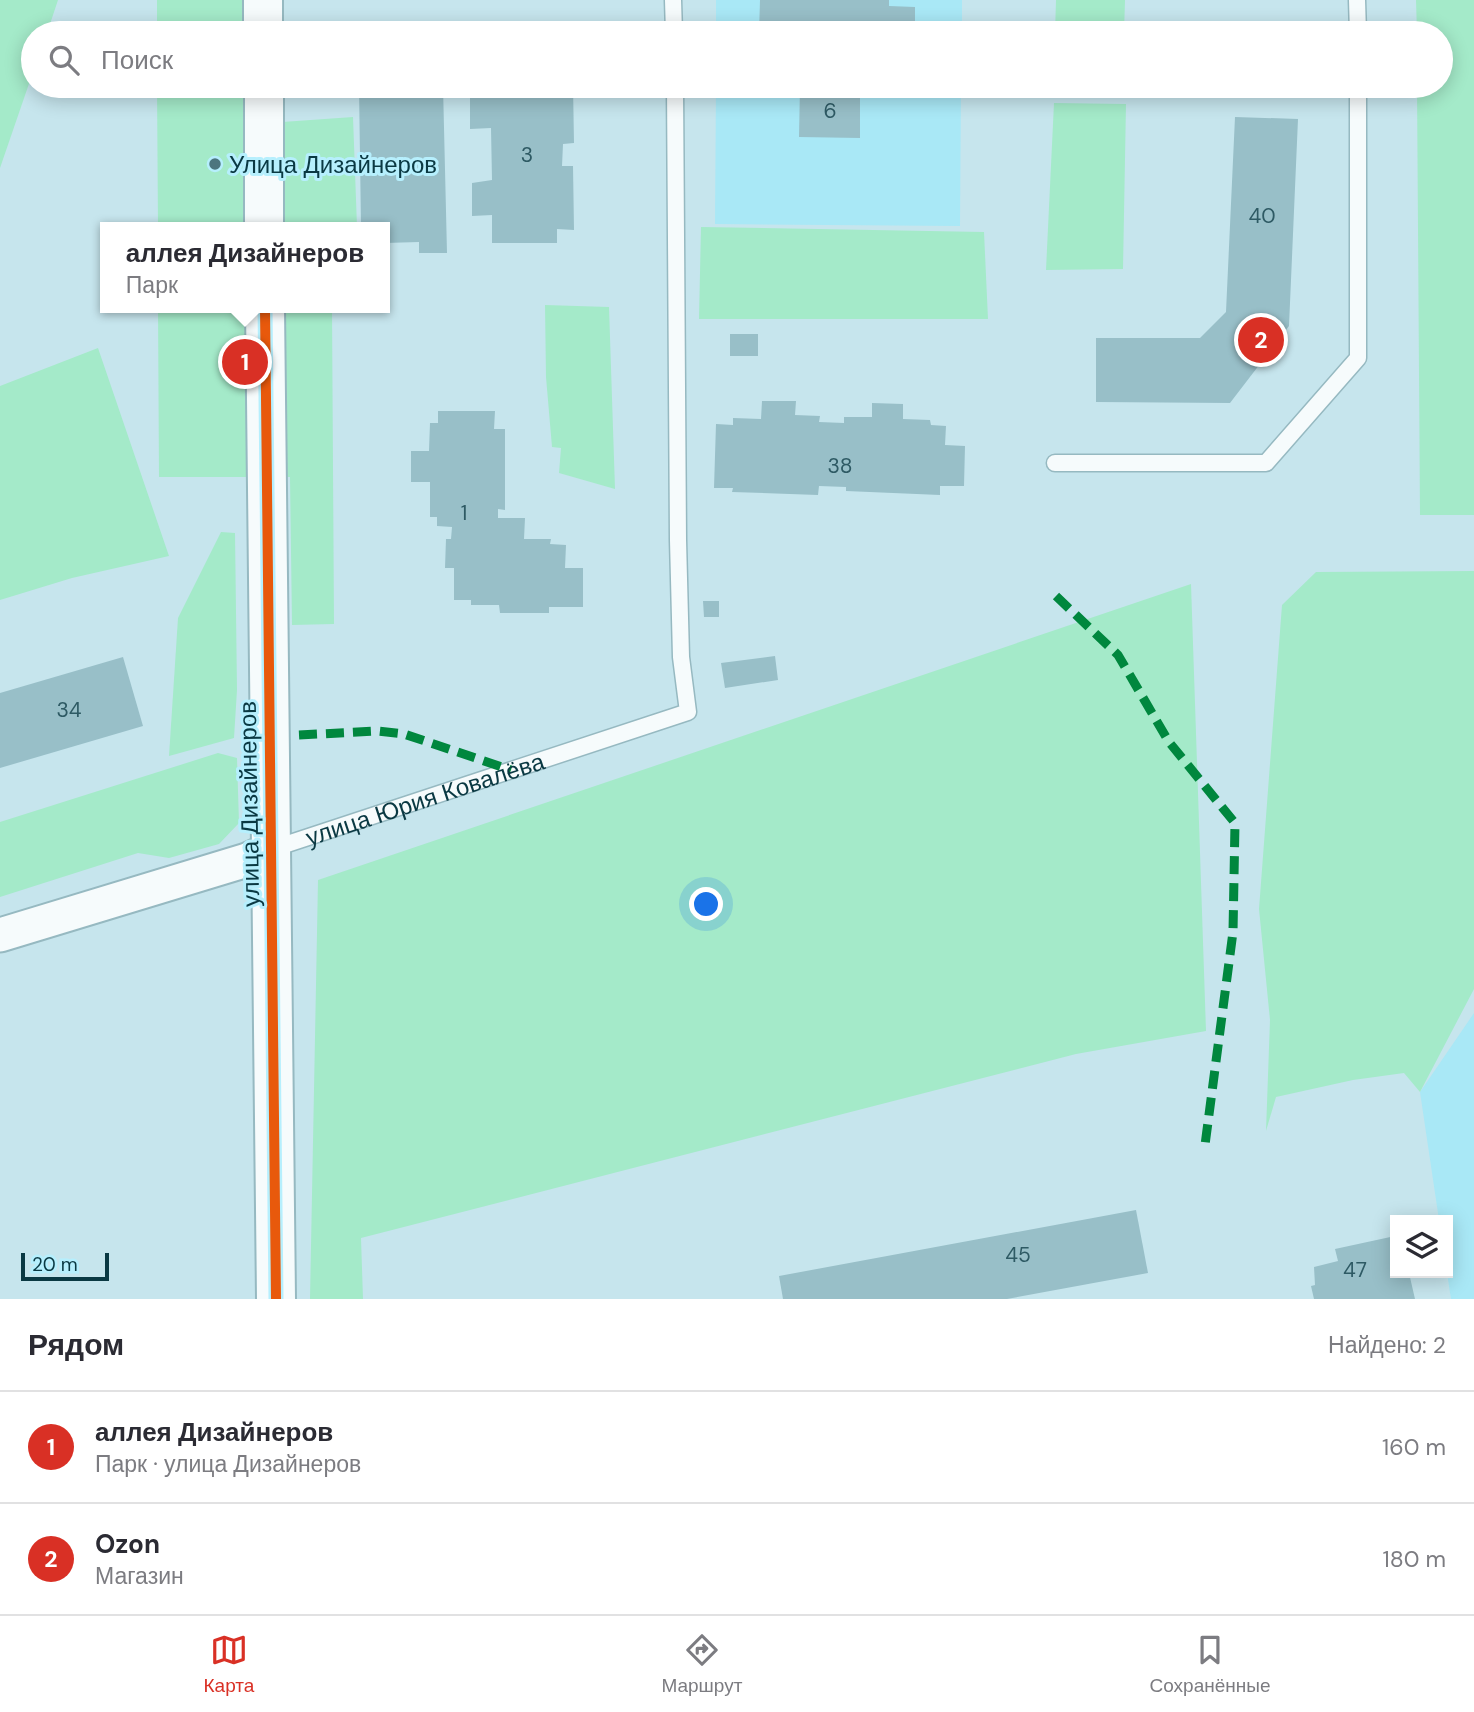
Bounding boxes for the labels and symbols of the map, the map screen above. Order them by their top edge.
house number: 6 [823,97,837,125]
house number: 3 [521,141,533,169]
place label: Улица Дизайнеров [229,149,437,180]
marker: Улица Дизайнеров [207,156,223,172]
house number: 40 [1248,202,1276,230]
pin: 2 [1238,314,1284,366]
pin: 1 [222,336,268,388]
house number: 38 [827,452,853,480]
house number: 1 [461,499,467,527]
house number: 34 [56,696,82,724]
street label: улица Дизайнеров [232,701,266,907]
street label: улица Юрия Ковалёва [302,745,549,852]
your location [689,887,723,921]
house number: 45 [1005,1241,1031,1269]
scale bar [21,1250,108,1282]
house number: 47 [1343,1256,1367,1284]

